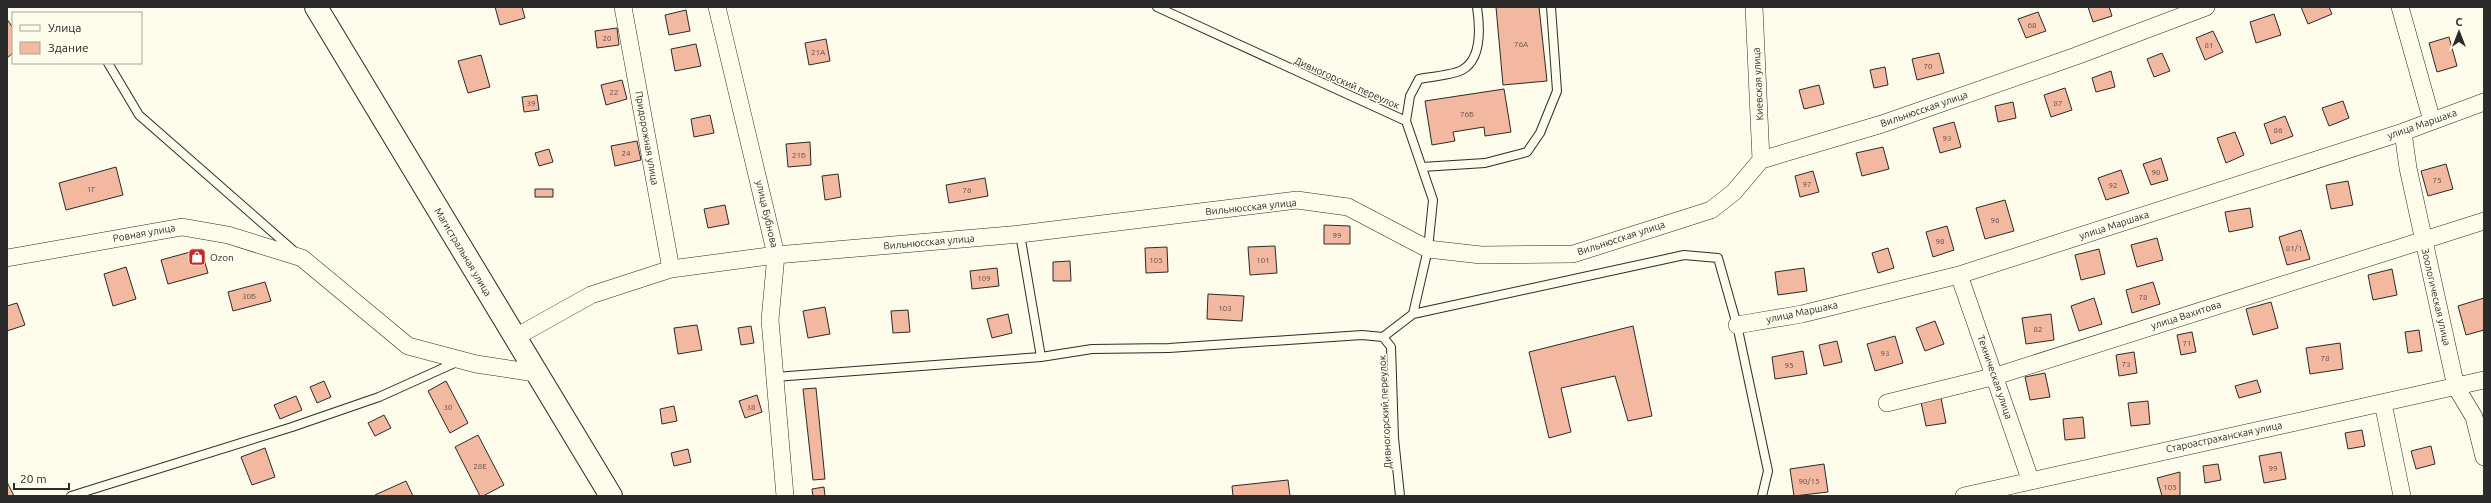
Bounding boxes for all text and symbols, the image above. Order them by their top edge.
legend [12,12,142,64]
north arrow [2439,12,2479,52]
text: С [2455,16,2463,28]
text: Улица [48,21,81,34]
house number: 68 [2027,21,2037,30]
house number: 20 [602,34,612,43]
house number: 76А [1514,40,1529,49]
text: Здание [48,41,89,54]
house number: 81 [2204,41,2214,50]
street label: Киевская улица [1751,47,1765,121]
house number: 21А [811,48,826,57]
street label: Дивногорский переулок [1293,55,1401,111]
house number: 70 [1923,62,1933,71]
house number: 22 [609,88,619,97]
street label: Вильнюсская улица [1879,89,1969,129]
street label: Придорожная улица [633,90,661,186]
house number: 39 [526,99,536,108]
house number: 87 [2053,99,2063,108]
street label: улица Маршака [2386,107,2458,141]
house number: 76Б [1460,110,1474,119]
house number: 86 [2273,126,2283,135]
house number: 93 [1942,134,1952,143]
house number: 24 [621,149,631,158]
house number: 21Б [792,151,806,160]
house number: 90 [2151,168,2161,177]
house number: 75 [2432,176,2442,185]
street label: улица Бубнова [754,179,780,249]
house number: 97 [1802,180,1812,189]
house number: 92 [2108,181,2118,190]
house number: 1Г [87,185,95,194]
house number: 76 [962,186,972,195]
street label: Вильнюсская улица [1205,197,1297,217]
street label: Магистральная улица [432,206,494,298]
street label: улица Маршака [2078,209,2150,241]
house number: 96 [1990,216,2000,225]
street label: Вильнюсская улица [1576,219,1666,257]
street label: Ровная улица [112,222,176,244]
house number: 99 [1332,231,1342,240]
street label: Вильнюсская улица [883,233,975,251]
house number: 98 [1935,237,1945,246]
house number: 81/1 [2286,244,2302,253]
shop icon: Ozon [187,247,207,267]
street label: Зоологическая улица [2419,247,2453,347]
place label: Ozon [210,252,234,263]
house number: 105 [1149,256,1163,265]
house number: 101 [1256,256,1270,265]
house number: 109 [977,274,991,283]
house number: 30Б [242,292,256,301]
house number: 78 [2138,293,2148,302]
street label: улица Вахитова [2150,298,2222,332]
street label: улица Маршака [1765,299,1839,325]
house number: 103 [1218,304,1232,313]
house number: 82 [2033,325,2043,334]
street label: Техническая улица [1975,334,2015,420]
house number: 71 [2182,339,2192,348]
house number: 93 [1880,349,1890,358]
house number: 78 [2320,354,2330,363]
street label: Дивногорский переулок [1377,355,1393,469]
house number: 73 [2121,360,2131,369]
house number: 95 [1784,361,1794,370]
house number: 30 [443,403,453,412]
house number: 38 [746,403,756,412]
street label: Староастраханская улица [2165,419,2283,455]
house number: 28Е [473,462,487,471]
house number: 99 [2268,464,2278,473]
scale bar [14,465,69,491]
text: 20 m [20,472,47,485]
house number: 90/15 [1799,477,1820,486]
house number: 105 [2163,483,2177,492]

